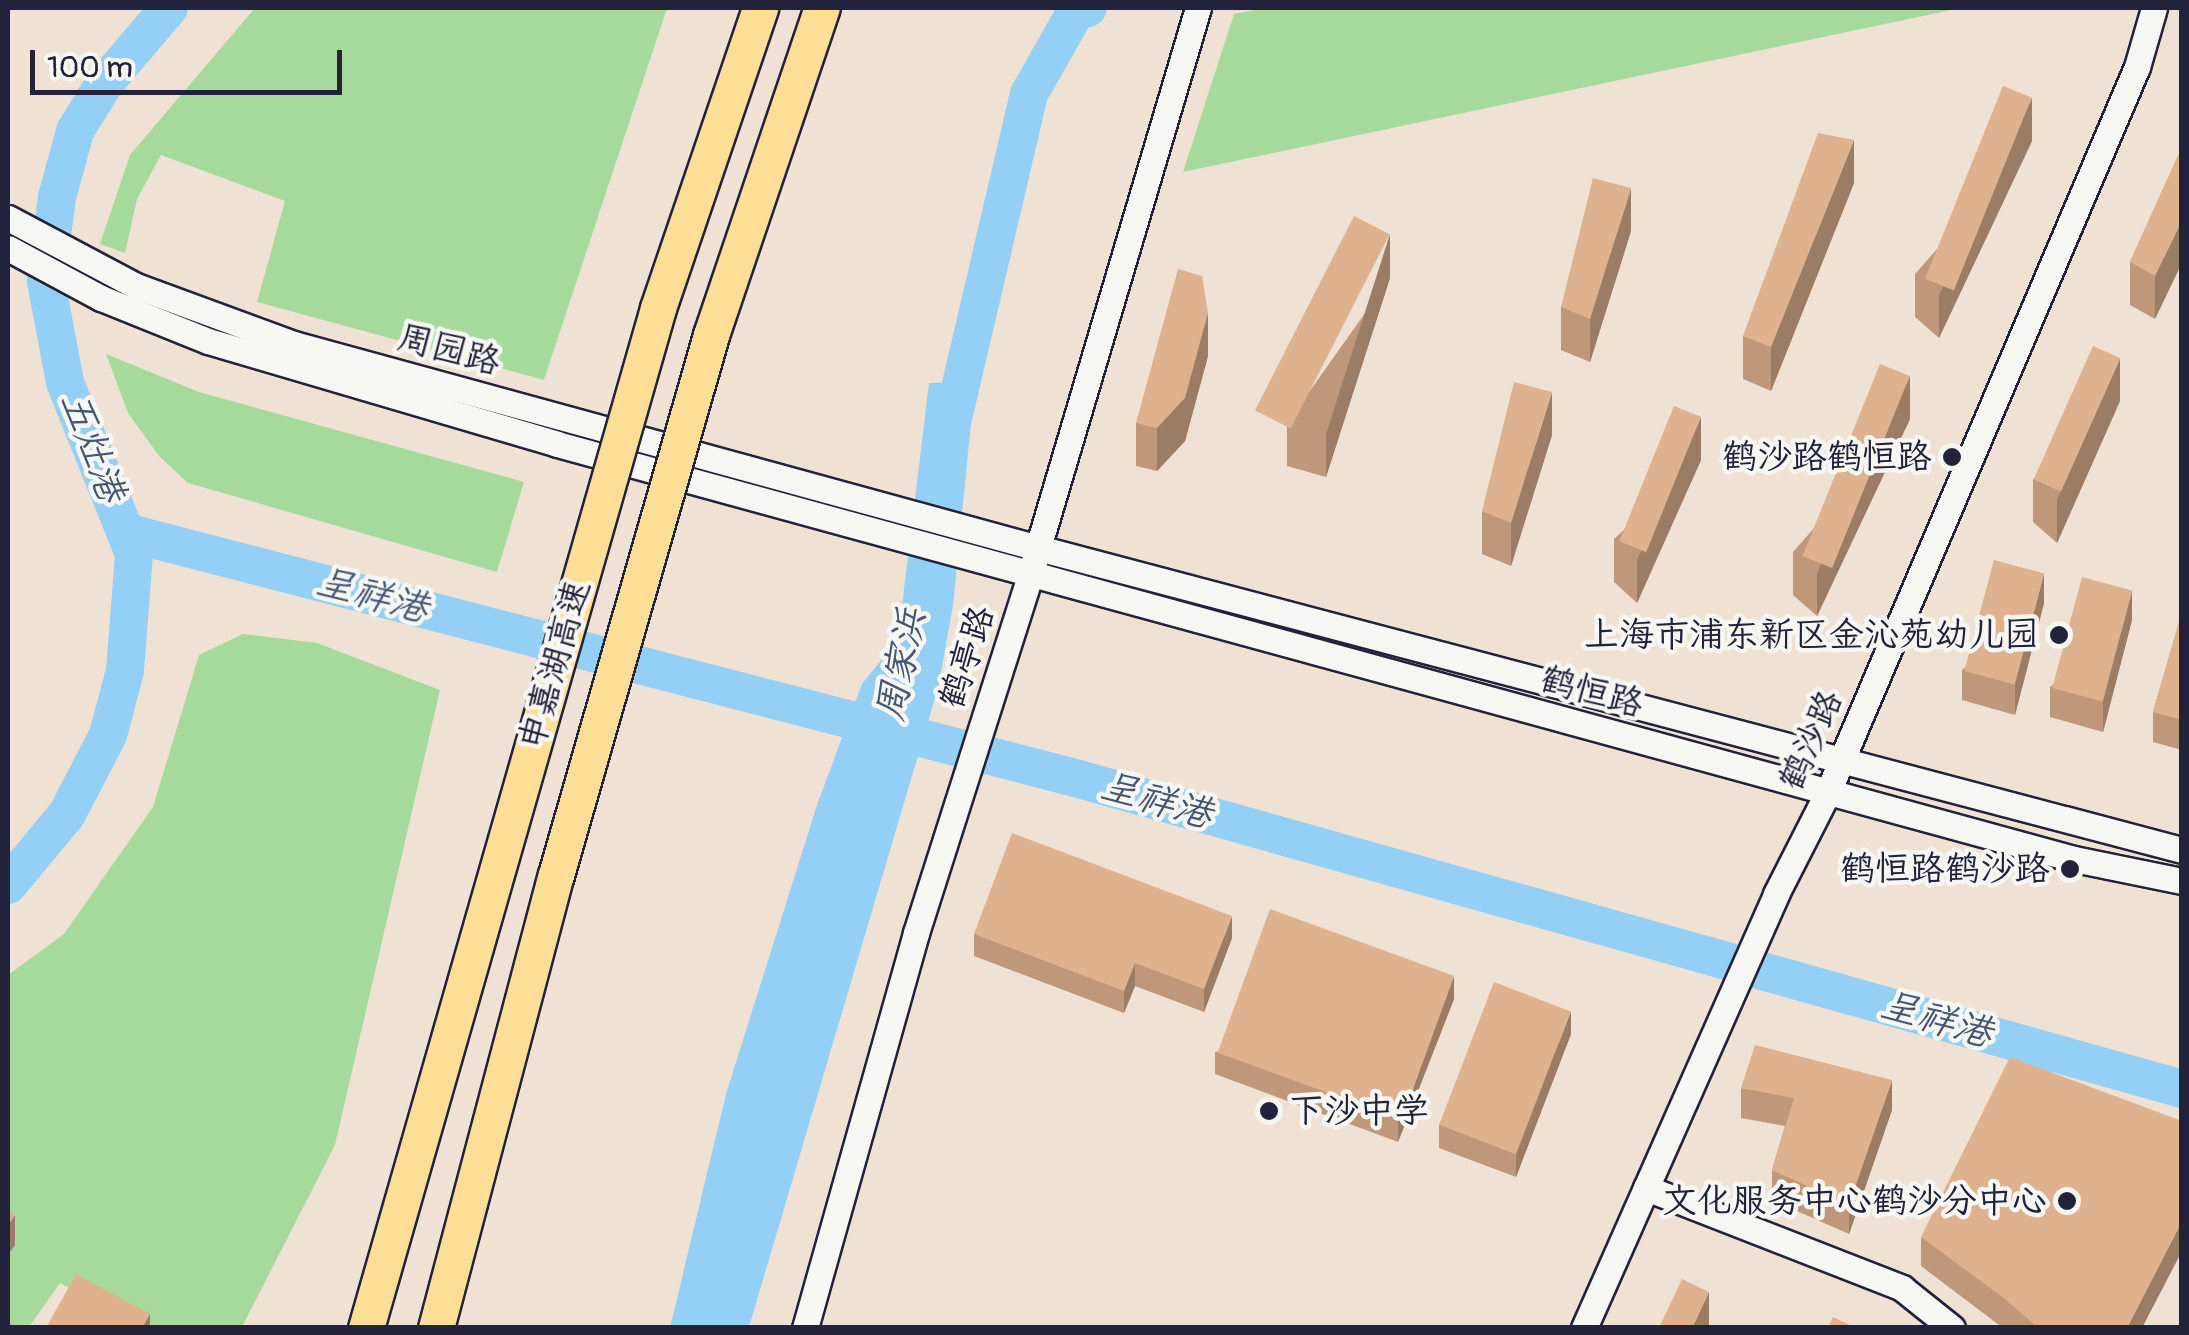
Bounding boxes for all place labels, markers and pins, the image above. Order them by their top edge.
place label: 鹤沙路鹤恒路 [1722,436,1932,478]
marker: 鹤沙路鹤恒路 [1941,446,1963,468]
place label: 上海市浦东新区金沁苑幼儿园 [1584,614,2039,656]
marker: 上海市浦东新区金沁苑幼儿园 [2048,624,2070,646]
place label: 鹤恒路鹤沙路 [1840,848,2050,890]
marker: 鹤恒路鹤沙路 [2059,858,2081,880]
place label: 下沙中学 [1289,1090,1429,1132]
marker: 下沙中学 [1258,1100,1280,1122]
place label: 文化服务中心鹤沙分中心 [1662,1180,2047,1222]
marker: 文化服务中心鹤沙分中心 [2056,1190,2078,1212]

